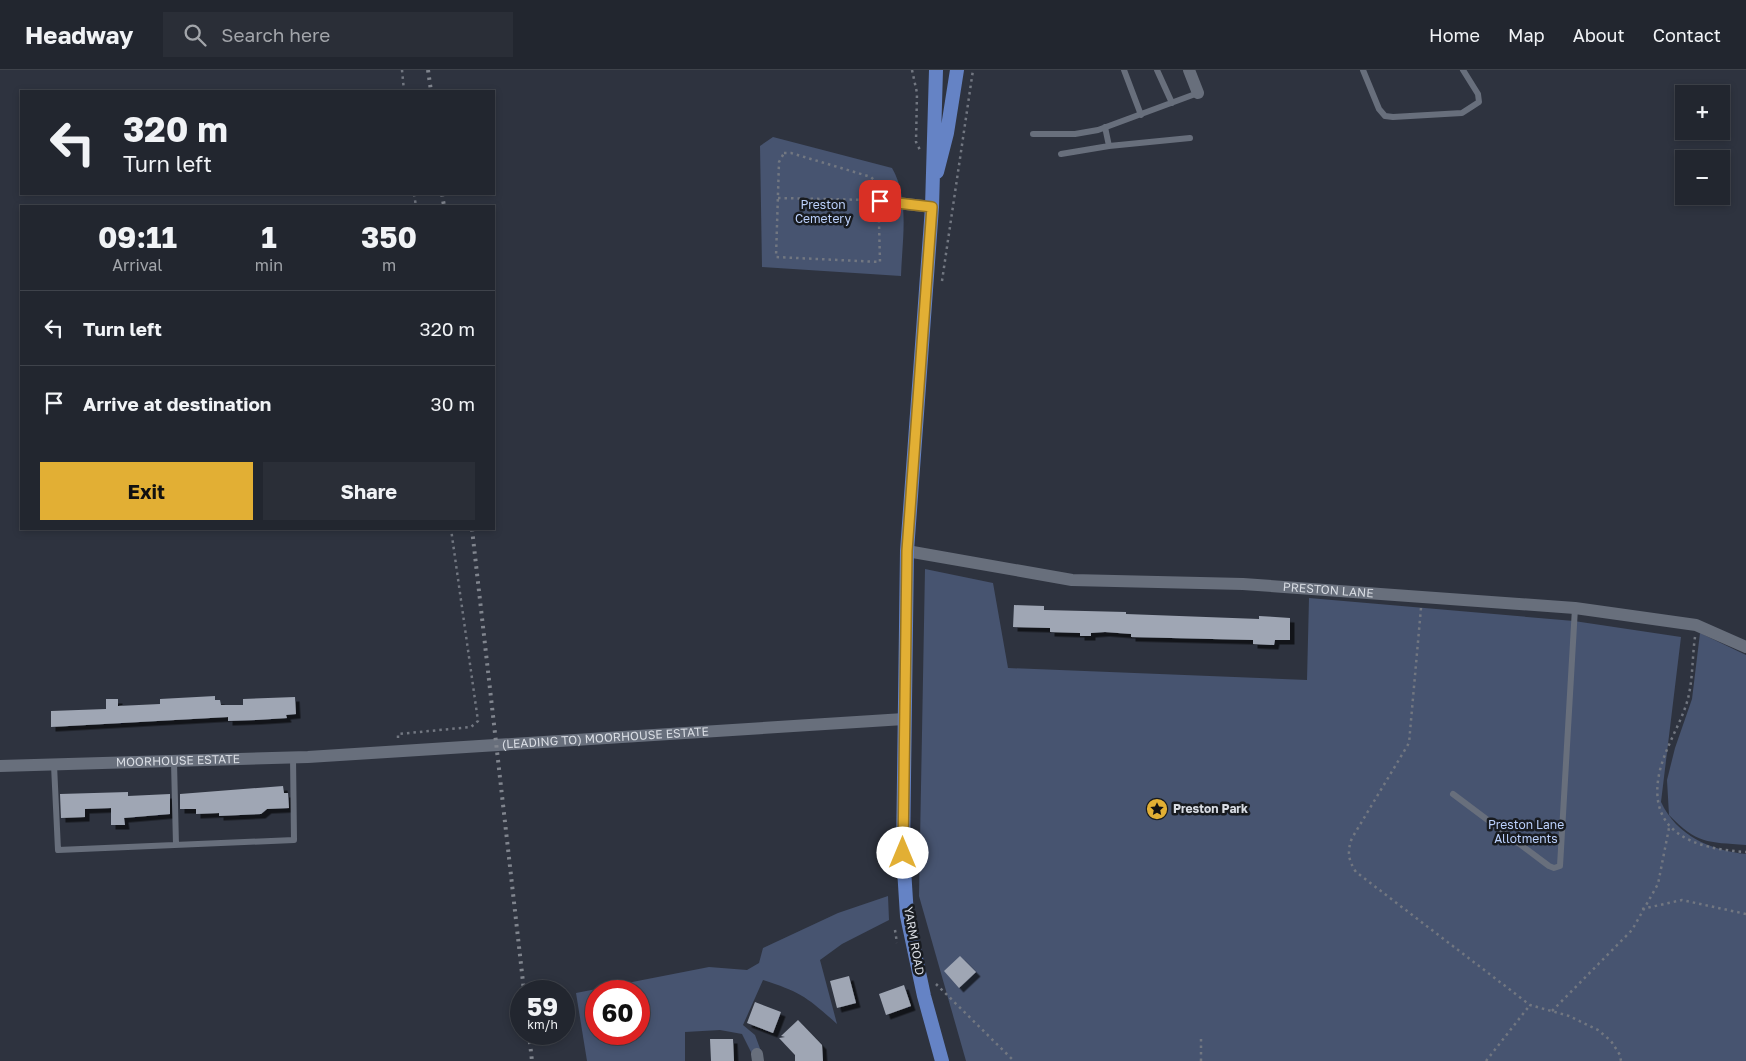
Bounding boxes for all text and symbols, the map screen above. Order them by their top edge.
search box [163,12,513,57]
text: Headway [25,20,133,49]
icon: search [181,21,209,49]
text: Search here [221,23,330,46]
text: Home [1429,24,1480,46]
text: Map [1508,24,1545,46]
text: About [1573,24,1625,46]
text: Contact [1653,24,1721,46]
map controls [1675,85,1730,205]
button: + [1675,85,1730,140]
text: 320 m [123,108,228,150]
icon: left [40,110,105,175]
text: Turn left [123,150,212,177]
button: − [1675,150,1730,205]
pin [859,180,901,222]
icon: arrive [866,187,894,215]
park label: Preston Cemetery [795,197,851,226]
text: 09:11 [98,219,177,255]
text: 1 [261,219,277,255]
text: 350 [361,219,417,255]
text: Arrival [112,255,162,275]
text: min [255,255,283,275]
text: m [382,255,396,275]
icon: left [40,314,68,342]
text: Turn left [83,317,162,340]
text: 320 m [420,317,475,340]
icon: arrive [40,389,68,417]
text: Arrive at destination [83,392,271,415]
text: 30 m [431,392,475,415]
button: Exit [40,462,253,520]
button: Share [263,462,475,520]
street label: PRESTON LANE [1282,579,1374,600]
street label: (LEADING TO) MOORHOUSE ESTATE [501,723,709,752]
street label: MOORHOUSE ESTATE [116,751,240,770]
place icon: Preston Park [1145,797,1169,821]
place label: Preston Park [1173,801,1248,816]
park label: Preston Lane Allotments [1488,817,1564,846]
position arrow [876,826,928,878]
street label: YARM ROAD [901,906,928,976]
speed limit sign: 60 [585,980,650,1045]
text: 59 [527,991,558,1022]
text: km/h [527,1017,558,1032]

